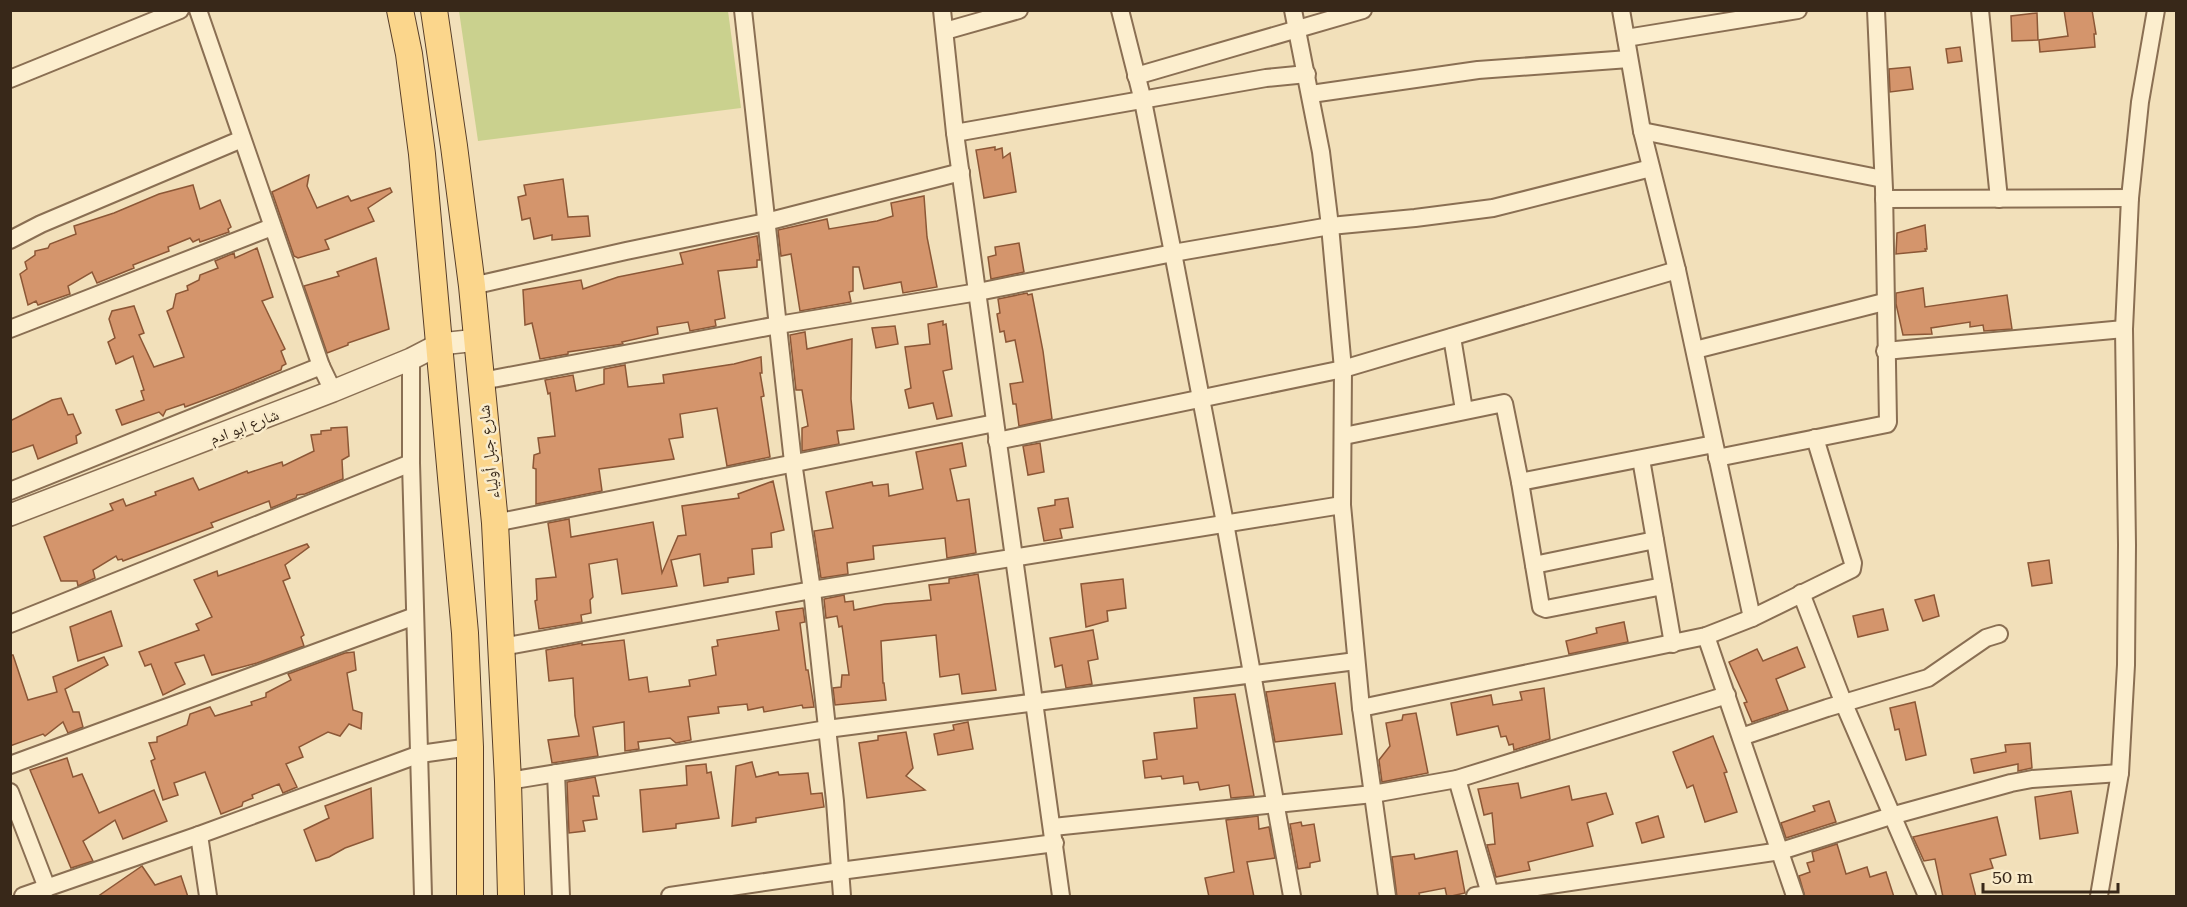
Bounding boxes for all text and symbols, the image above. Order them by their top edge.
street label: شارع جبل أولياء [474,404,504,500]
street label: شارع ابو ادم [207,405,282,449]
scale bar [1983,856,2118,894]
text: 50 m [1992,866,2033,887]

